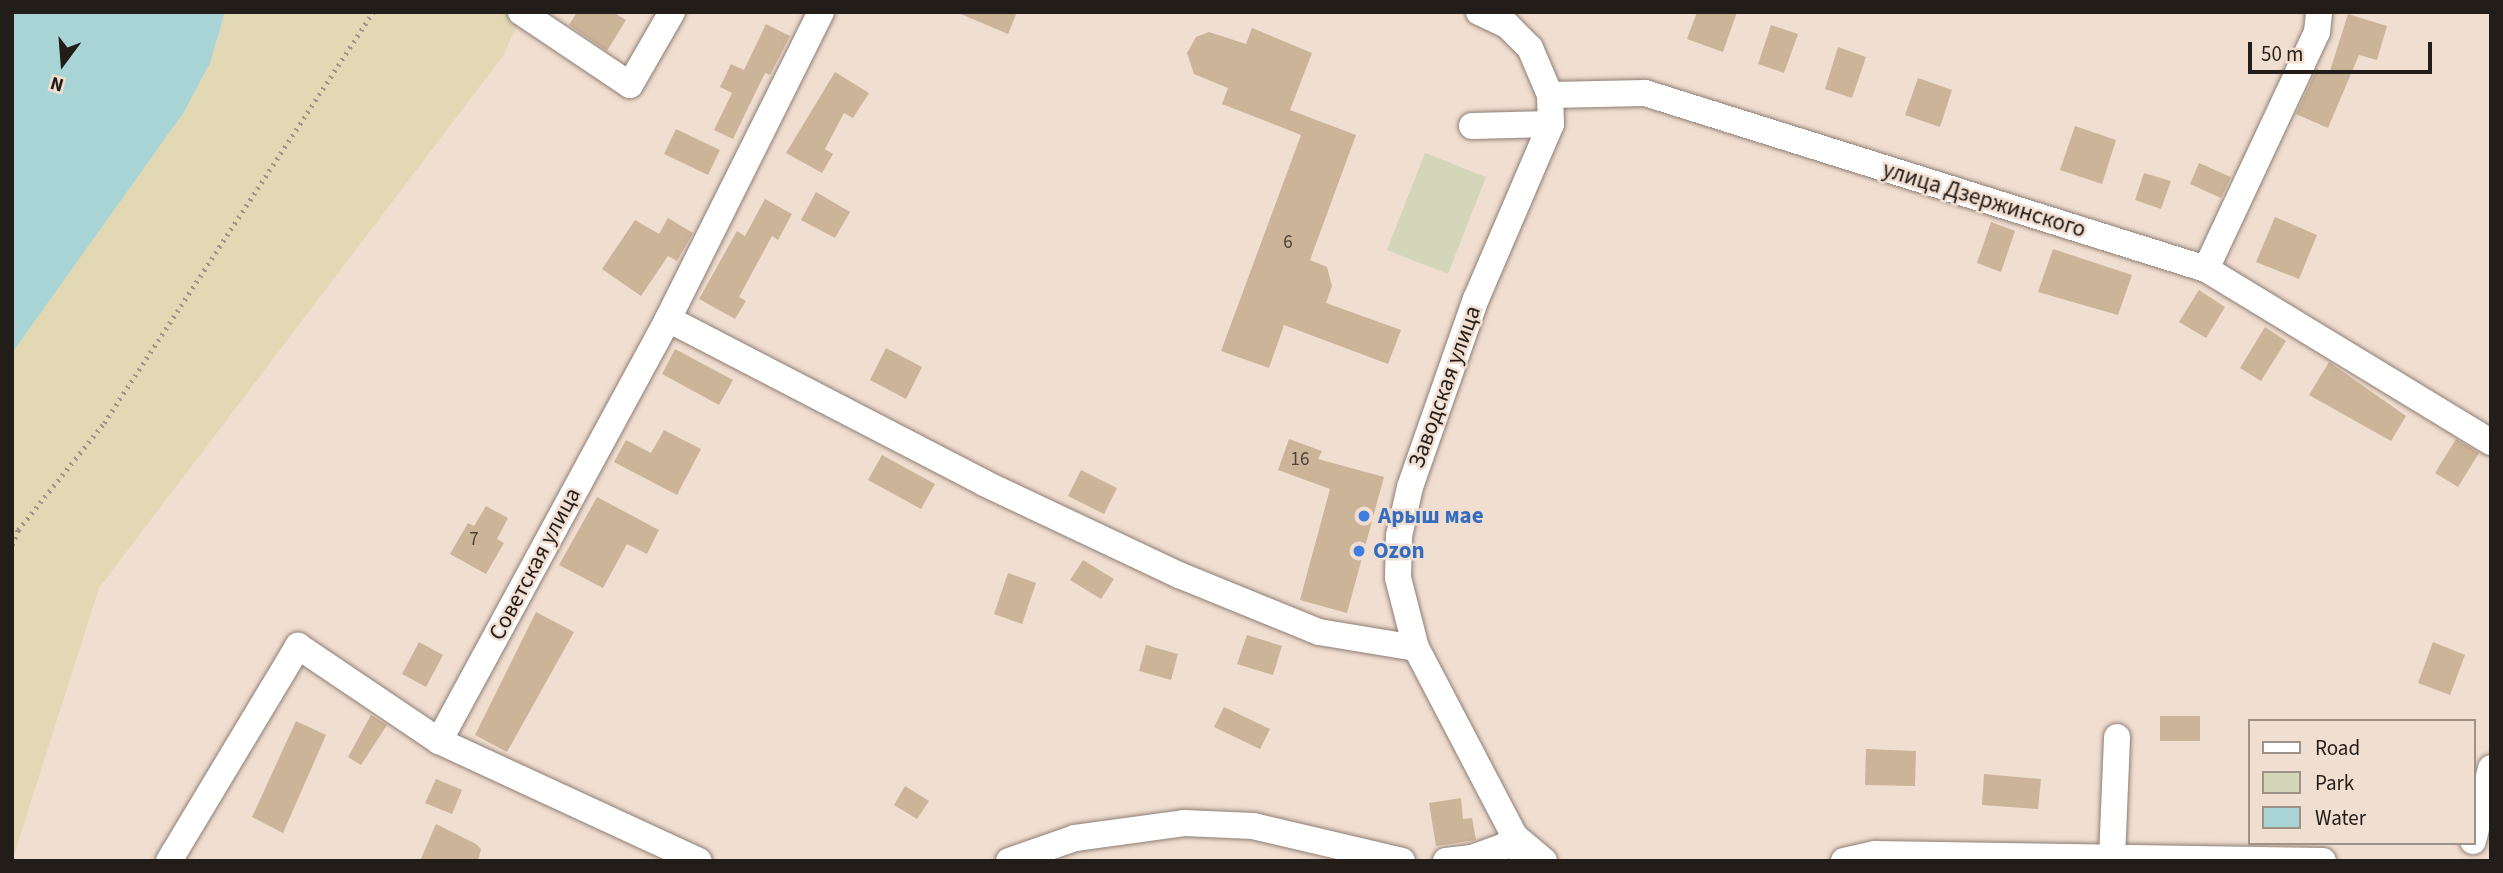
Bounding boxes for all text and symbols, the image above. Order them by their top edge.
north arrow [28,28,98,98]
scale bar [2251,28,2435,72]
text: 50 m [2261,39,2303,69]
text: N [47,69,67,98]
street label: улица Дзержинского [1879,156,2089,244]
house number: 6 [1283,232,1293,254]
street label: Заводская улица [1403,302,1487,472]
house number: 16 [1291,449,1309,471]
street label: Советская улица [483,483,587,645]
place label: Арыш мае [1378,502,1484,530]
marker: Арыш мае [1356,508,1372,524]
house number: 7 [469,529,479,551]
place label: Ozon [1373,537,1425,565]
marker: Ozon [1351,543,1367,559]
legend [2248,719,2475,845]
text: Road [2315,733,2360,763]
text: Park [2315,768,2354,798]
text: Water [2315,803,2366,833]

